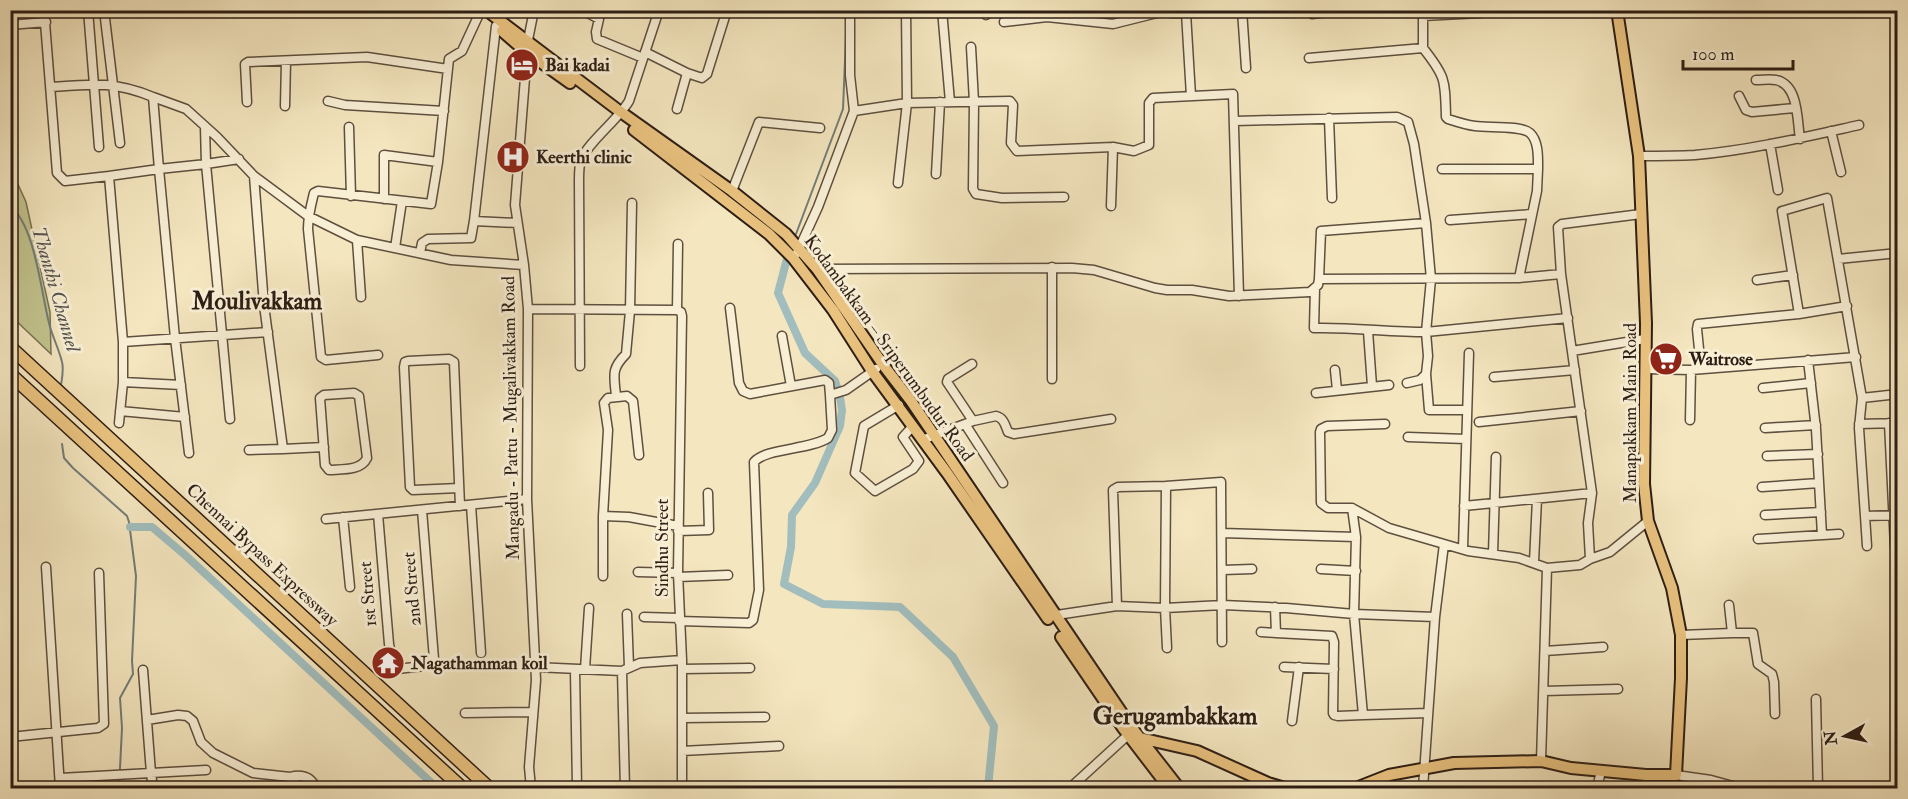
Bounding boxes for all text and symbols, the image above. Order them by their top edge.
scale bar [1683,33,1792,71]
text: 100 m [1692,43,1735,66]
hotel icon: Bai kadai [504,47,540,83]
place label: Bai kadai [545,54,610,77]
hospital icon: Keerthi clinic [495,139,531,175]
place label: Keerthi clinic [536,146,633,169]
water label: Thanthi Channel [26,224,86,357]
street label: Kodambakkam – Sriperumbudur Road [799,230,979,466]
street label: Mangadu - Pattu - Mugalivakkam Road [497,276,525,560]
district label: Moulivakkam [191,286,323,317]
street label: Manapakkam Main Road [1619,323,1642,503]
supermarket icon: Waitrose [1648,341,1684,377]
place label: Waitrose [1688,348,1753,371]
street label: Chennai Bypass Expressway [181,479,344,632]
street label: Sindhu Street [651,499,674,597]
street label: 2nd Street [397,551,427,627]
street label: 1st Street [354,560,382,628]
temple icon: Nagathamman koil [370,645,406,681]
place label: Nagathamman koil [410,652,548,675]
district label: Gerugambakkam [1093,701,1258,732]
north arrow [1815,706,1875,766]
text: N [1820,729,1842,747]

